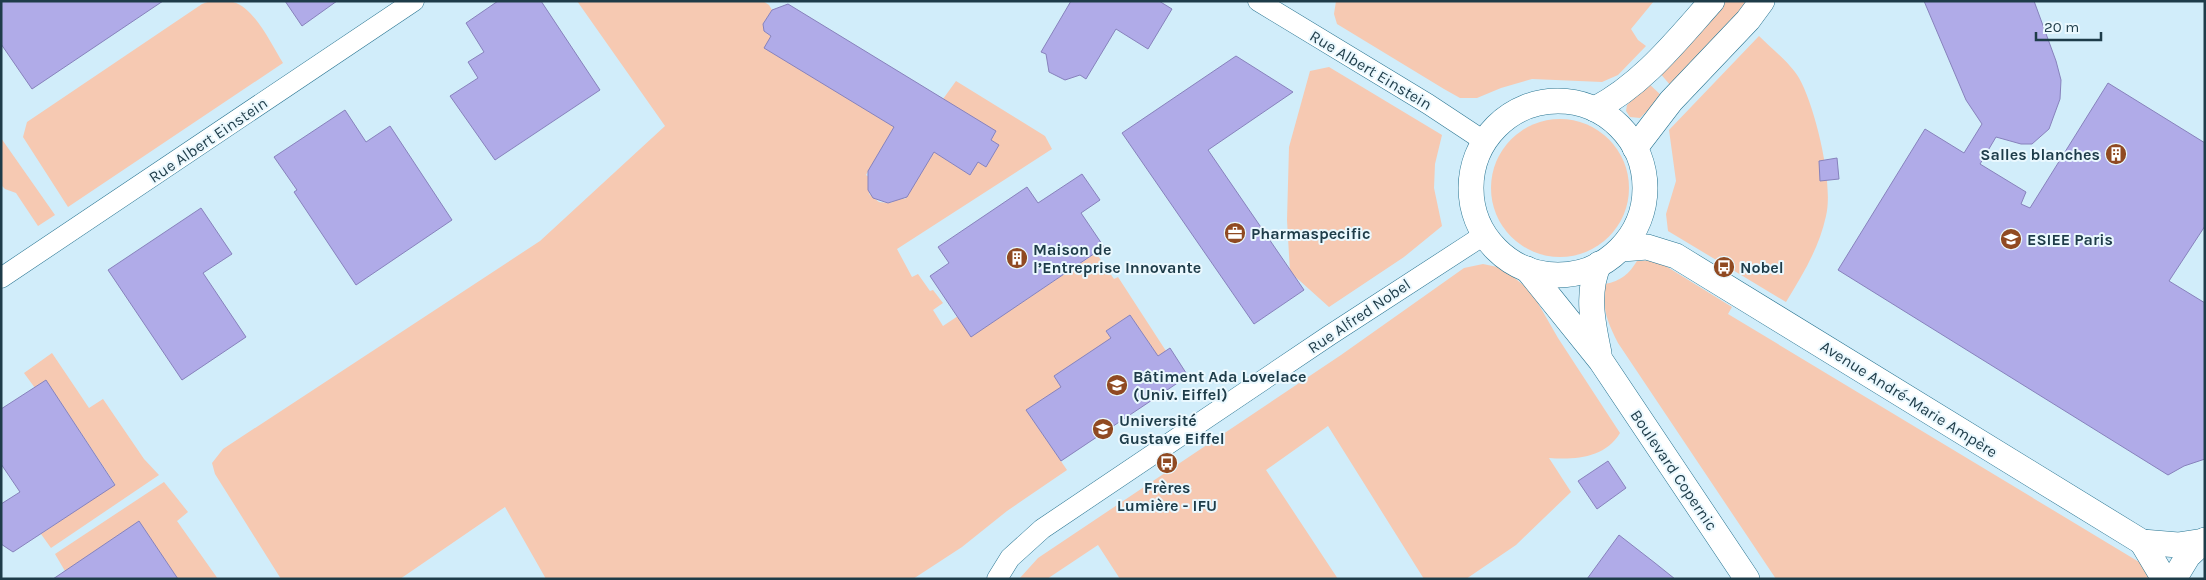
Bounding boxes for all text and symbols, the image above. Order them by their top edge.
scale bar [2036,10,2101,42]
text: 20 m [2044,18,2079,36]
street label: Rue Albert Einstein [1307,26,1435,114]
street label: Rue Albert Einstein [145,93,271,187]
building icon: Salles blanches [2104,142,2128,166]
place label: Salles blanches [1980,145,2100,164]
office icon: Pharmaspecific [1223,221,1247,245]
place label: Pharmaspecific [1251,224,1370,243]
school or university icon: ESIEE Paris [1999,227,2023,251]
place label: ESIEE Paris [2027,230,2113,249]
place label: Maison de l’Entreprise Innovante [1033,240,1201,277]
building icon: Maison de l’Entreprise Innovante [1005,246,1029,270]
bus stop icon: Nobel [1712,255,1736,279]
place label: Nobel [1740,258,1784,277]
street label: Rue Alfred Nobel [1304,275,1414,357]
street label: Avenue André-Marie Ampère [1817,337,2001,461]
place label: Bâtiment Ada Lovelace (Univ. Eiffel) [1133,367,1306,404]
school or university icon: Bâtiment Ada Lovelace (Univ. Eiffel) [1105,373,1129,397]
street label: Boulevard Copernic [1627,406,1721,534]
place label: Université Gustave Eiffel [1119,411,1225,448]
school or university icon: Université Gustave Eiffel [1091,417,1115,441]
bus stop icon: Frères Lumière - IFU [1155,451,1179,475]
place label: Frères Lumière - IFU [1117,478,1217,515]

